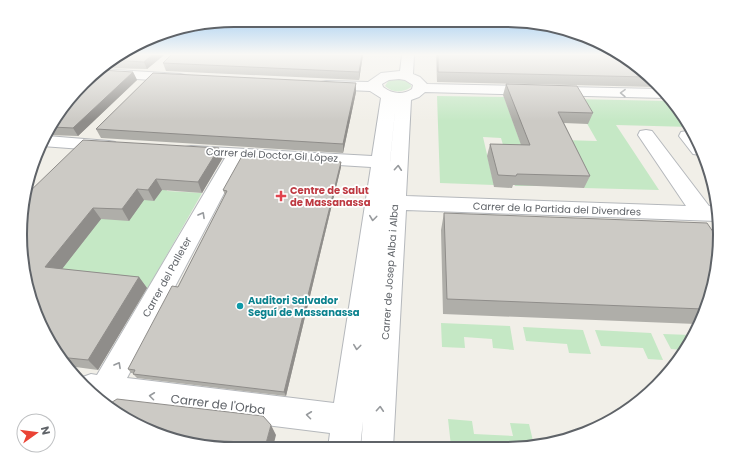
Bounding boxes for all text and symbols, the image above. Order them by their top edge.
one-way arrow [620,88,626,97]
street label: Carrer del Doctor Gil López [206,144,339,166]
one-way arrow [394,165,403,171]
place label: Centre de Salut de Massanassa [290,183,371,210]
marker: Centre de Salut de Massanassa [275,190,287,202]
street label: Carrer de la Partida del Divendres [473,199,641,219]
street label: Carrer de Josep Alba i Alba [378,204,402,340]
one-way arrow [197,212,204,219]
one-way arrow [369,215,378,221]
street label: Carrer del Palleter [139,234,195,320]
place label: Auditori Salvador Seguí de Massanassa [248,293,360,320]
marker: Auditori Salvador Seguí de Massanassa [235,301,245,311]
one-way arrow [353,344,362,350]
one-way arrow [113,362,121,370]
street label: Carrer de l'Orba [170,390,266,418]
one-way arrow [149,392,155,401]
one-way arrow [375,406,384,412]
one-way arrow [306,411,312,420]
north arrow [16,413,56,453]
text: N [37,425,54,437]

